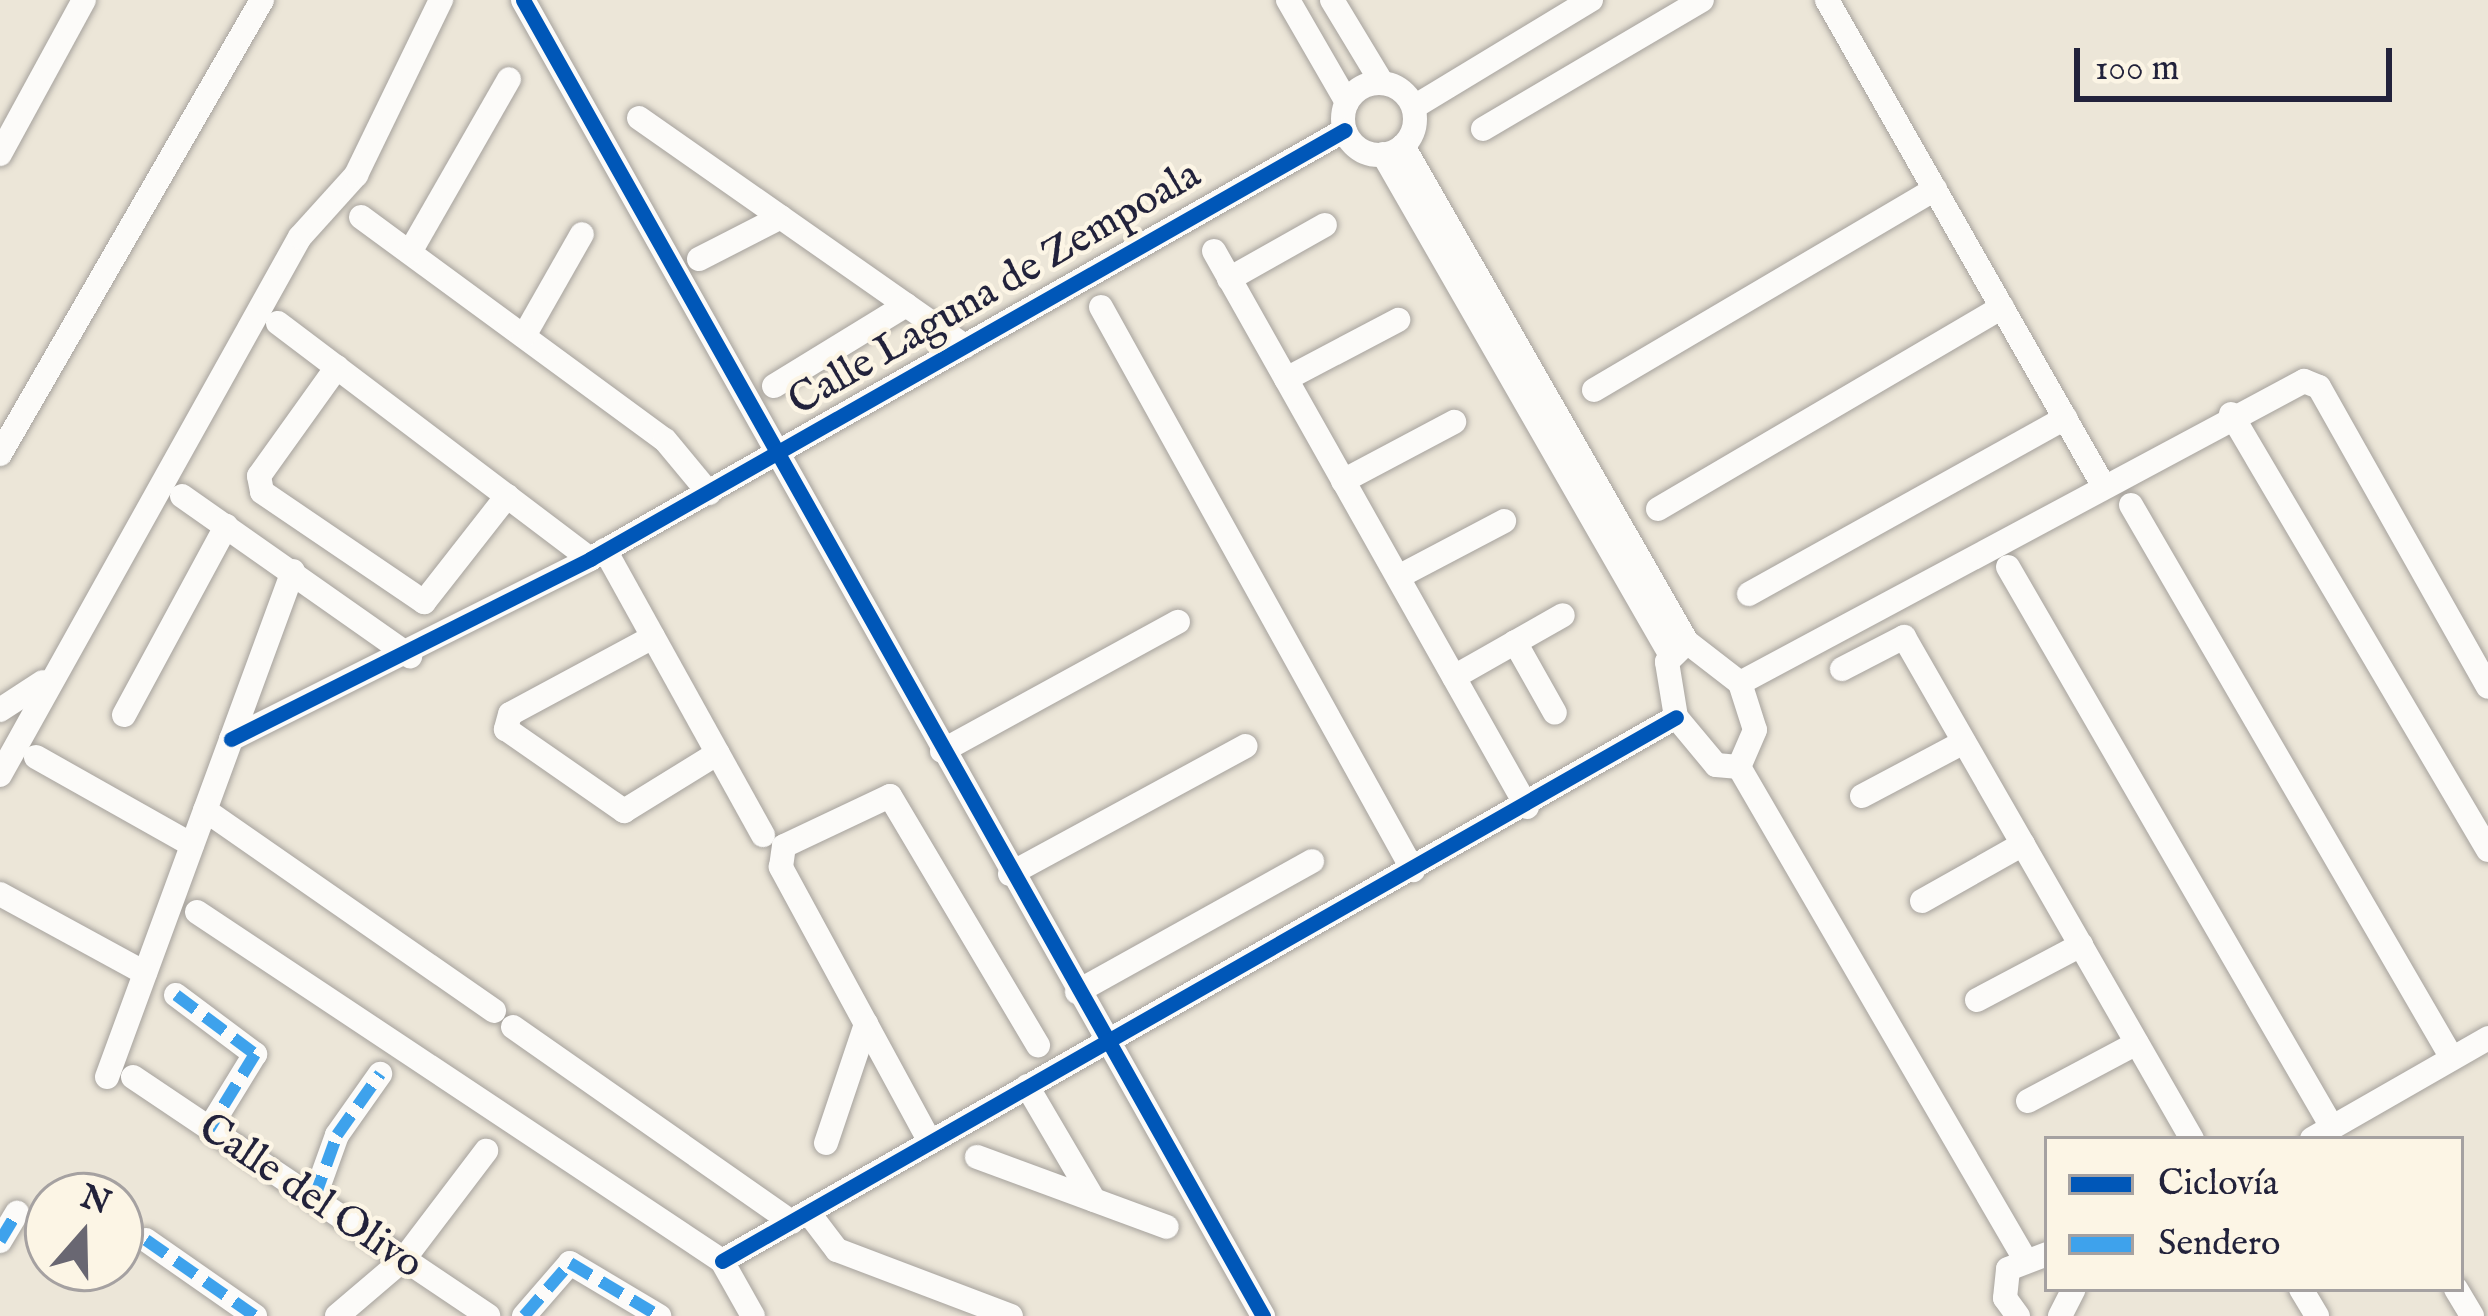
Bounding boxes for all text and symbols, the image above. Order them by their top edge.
scale bar [2080,24,2398,98]
text: 100 m [2095,46,2179,92]
street label: Calle Laguna de Zempoala [780,150,1210,428]
street label: Calle del Olivo [188,1103,432,1291]
legend [2044,1136,2464,1292]
text: Ciclovía [2158,1161,2278,1207]
north arrow [24,1172,144,1292]
text: N [75,1176,116,1226]
text: Sendero [2158,1221,2281,1267]

